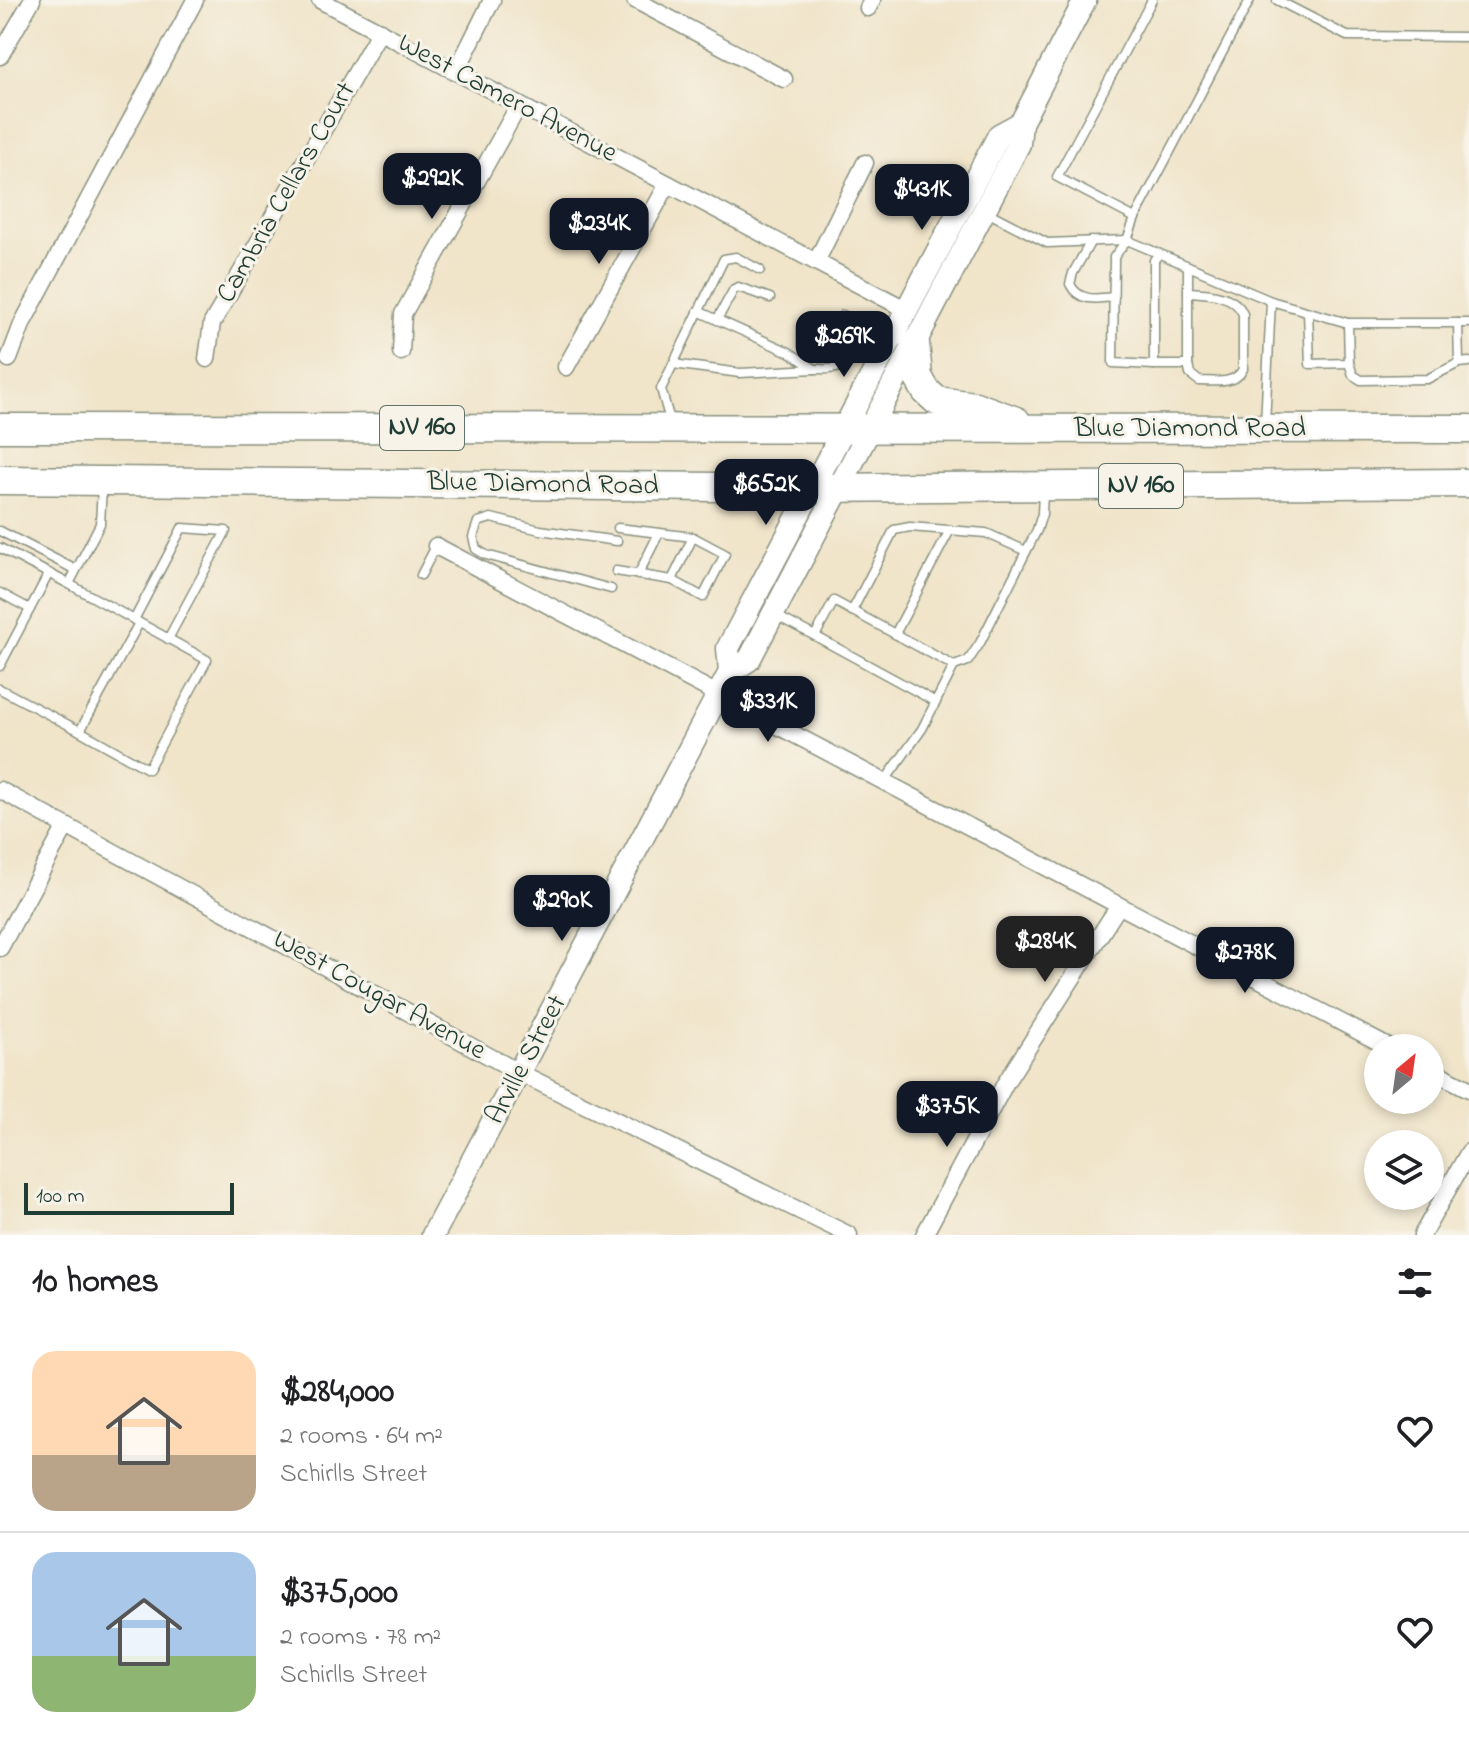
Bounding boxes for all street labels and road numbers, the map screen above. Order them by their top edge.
street label: West Camero Avenue [390,24,625,175]
street label: Cambria Cellars Court [207,75,367,311]
road number: NV 160 [380,406,464,450]
street label: Blue Diamond Road [1073,409,1306,450]
street label: Blue Diamond Road [426,462,659,508]
road number: NV 160 [1099,464,1183,508]
street label: West Cougar Avenue [265,920,493,1072]
street label: Arville Street [476,988,578,1132]

